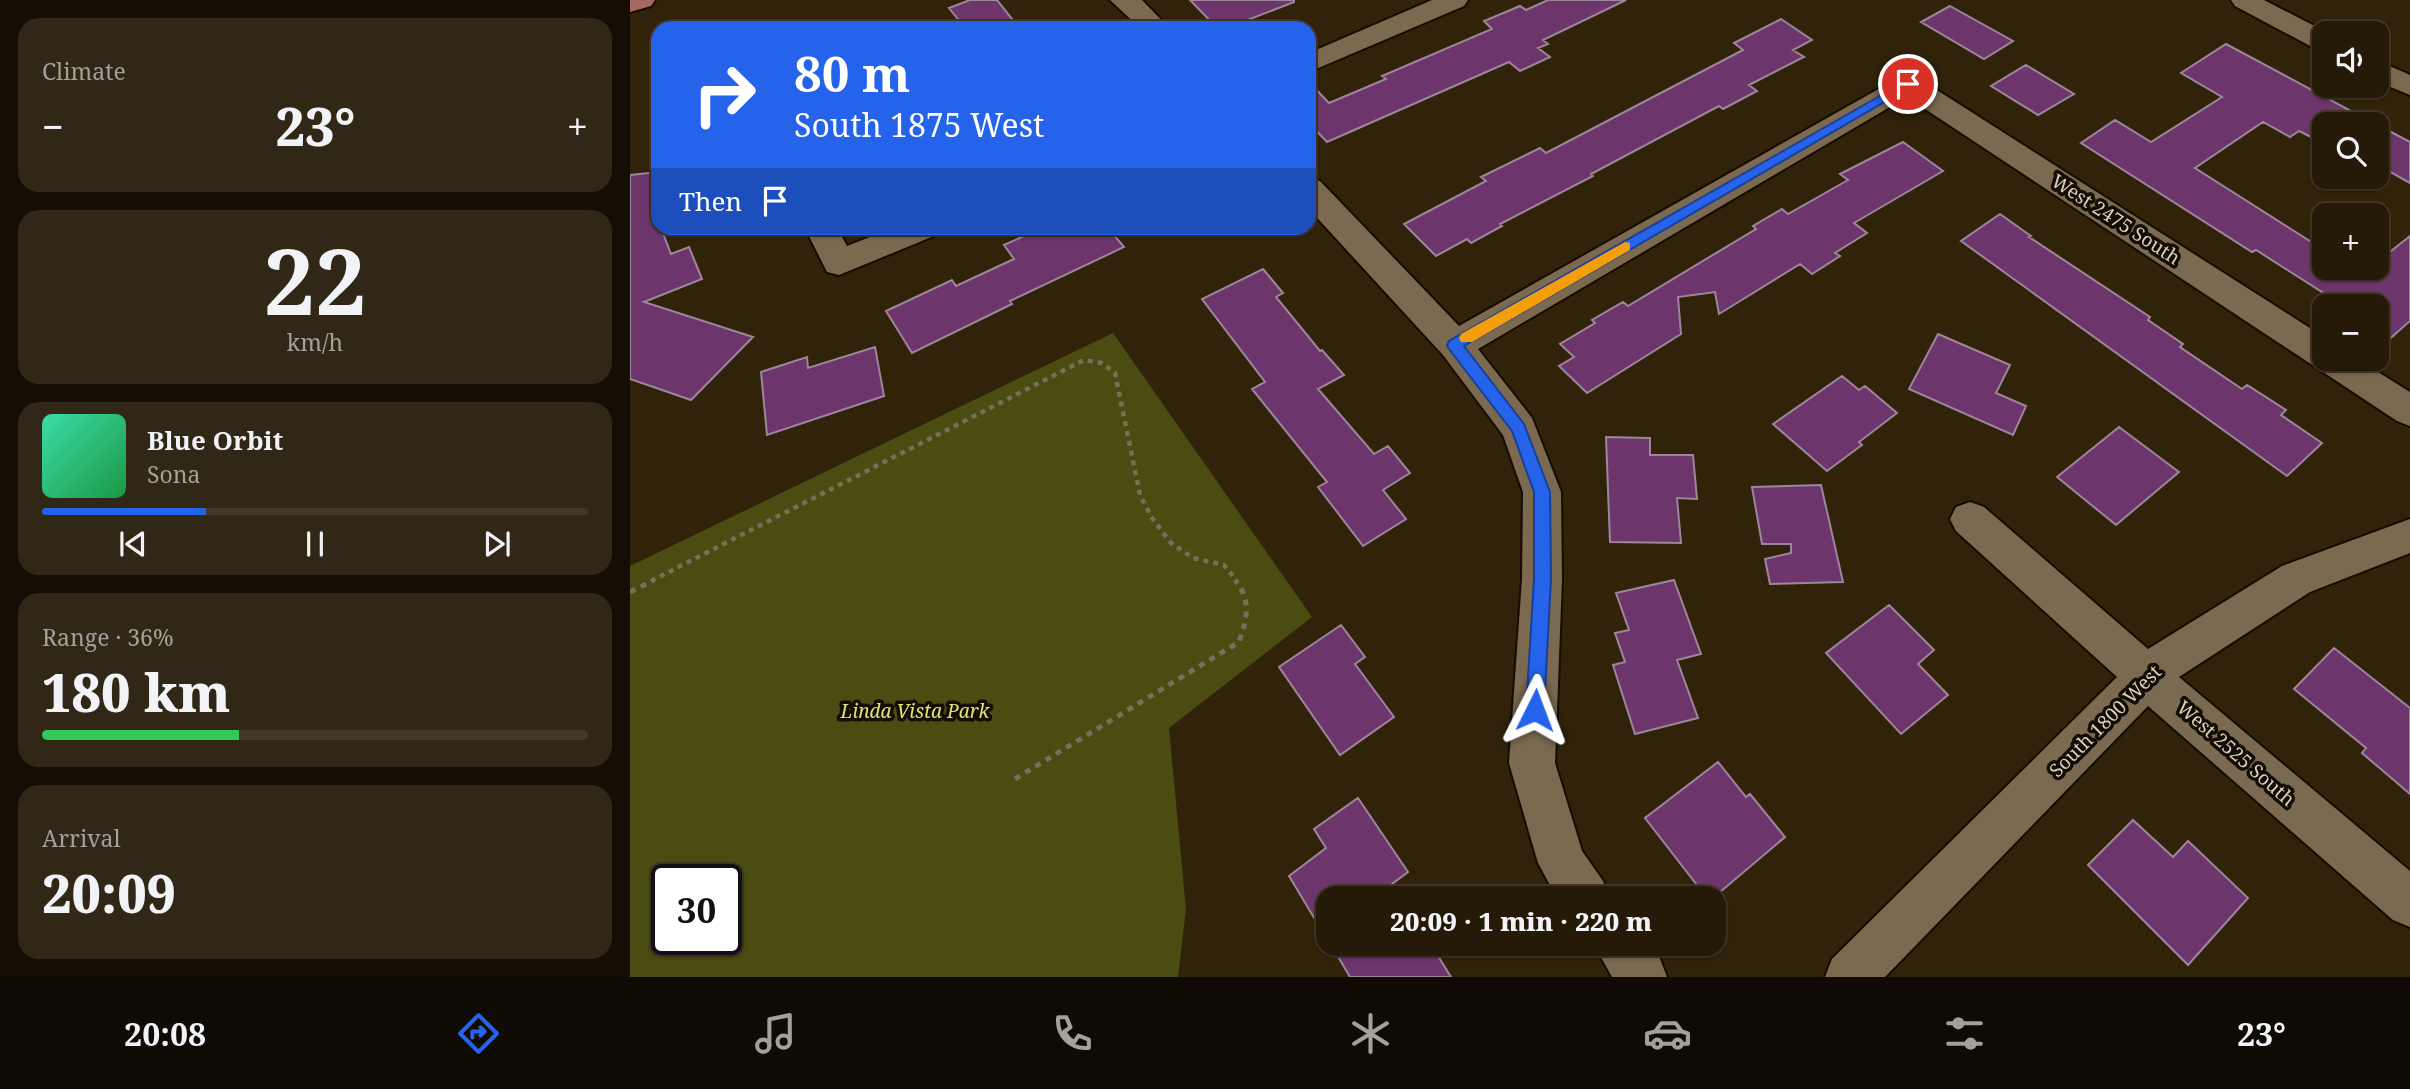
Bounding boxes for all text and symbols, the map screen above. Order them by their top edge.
map controls [2312,21,2389,371]
button: sound [2312,21,2389,98]
text: 80 m [794,40,910,106]
icon: right [679,49,770,140]
pin [1878,54,1938,114]
text: Climate [42,55,126,87]
icon: arrive [1889,65,1927,103]
text: 23° [275,90,355,161]
text: − [42,100,64,152]
text: + [567,100,588,152]
text: South 1875 West [794,103,1044,146]
button: search [2312,112,2389,189]
street label: West 2475 South [2047,168,2185,270]
icon: arrive [756,182,794,220]
text: Then [679,183,742,219]
button: + [2312,203,2389,280]
text: 22 [264,218,366,342]
button: − [2312,294,2389,371]
text: km/h [287,326,343,358]
text: Blue Orbit [147,422,283,458]
text: Sona [147,458,201,490]
icon: previous [114,525,152,563]
icon: pause [296,525,334,563]
icon: next [478,525,516,563]
text: Range · 36% [42,621,174,653]
text: 180 km [42,656,230,727]
street label: South 1800 West [2043,659,2167,783]
position arrow [1498,673,1572,747]
street label: West 2525 South [2171,694,2301,812]
park label: Linda Vista Park [840,698,991,724]
text: Arrival [42,822,121,854]
text: 20:09 [42,857,176,928]
speed limit sign: 30 [651,864,742,955]
text: 20:09 · 1 min · 220 m [1390,903,1652,939]
icon: directions [454,1009,503,1058]
icon: music [751,1009,800,1058]
icon: phone [1048,1009,1097,1058]
icon: climate [1346,1009,1395,1058]
icon: car [1643,1009,1692,1058]
icon: filters [1940,1009,1989,1058]
text: 20:08 [124,1012,206,1055]
text: 23° [2237,1012,2286,1055]

